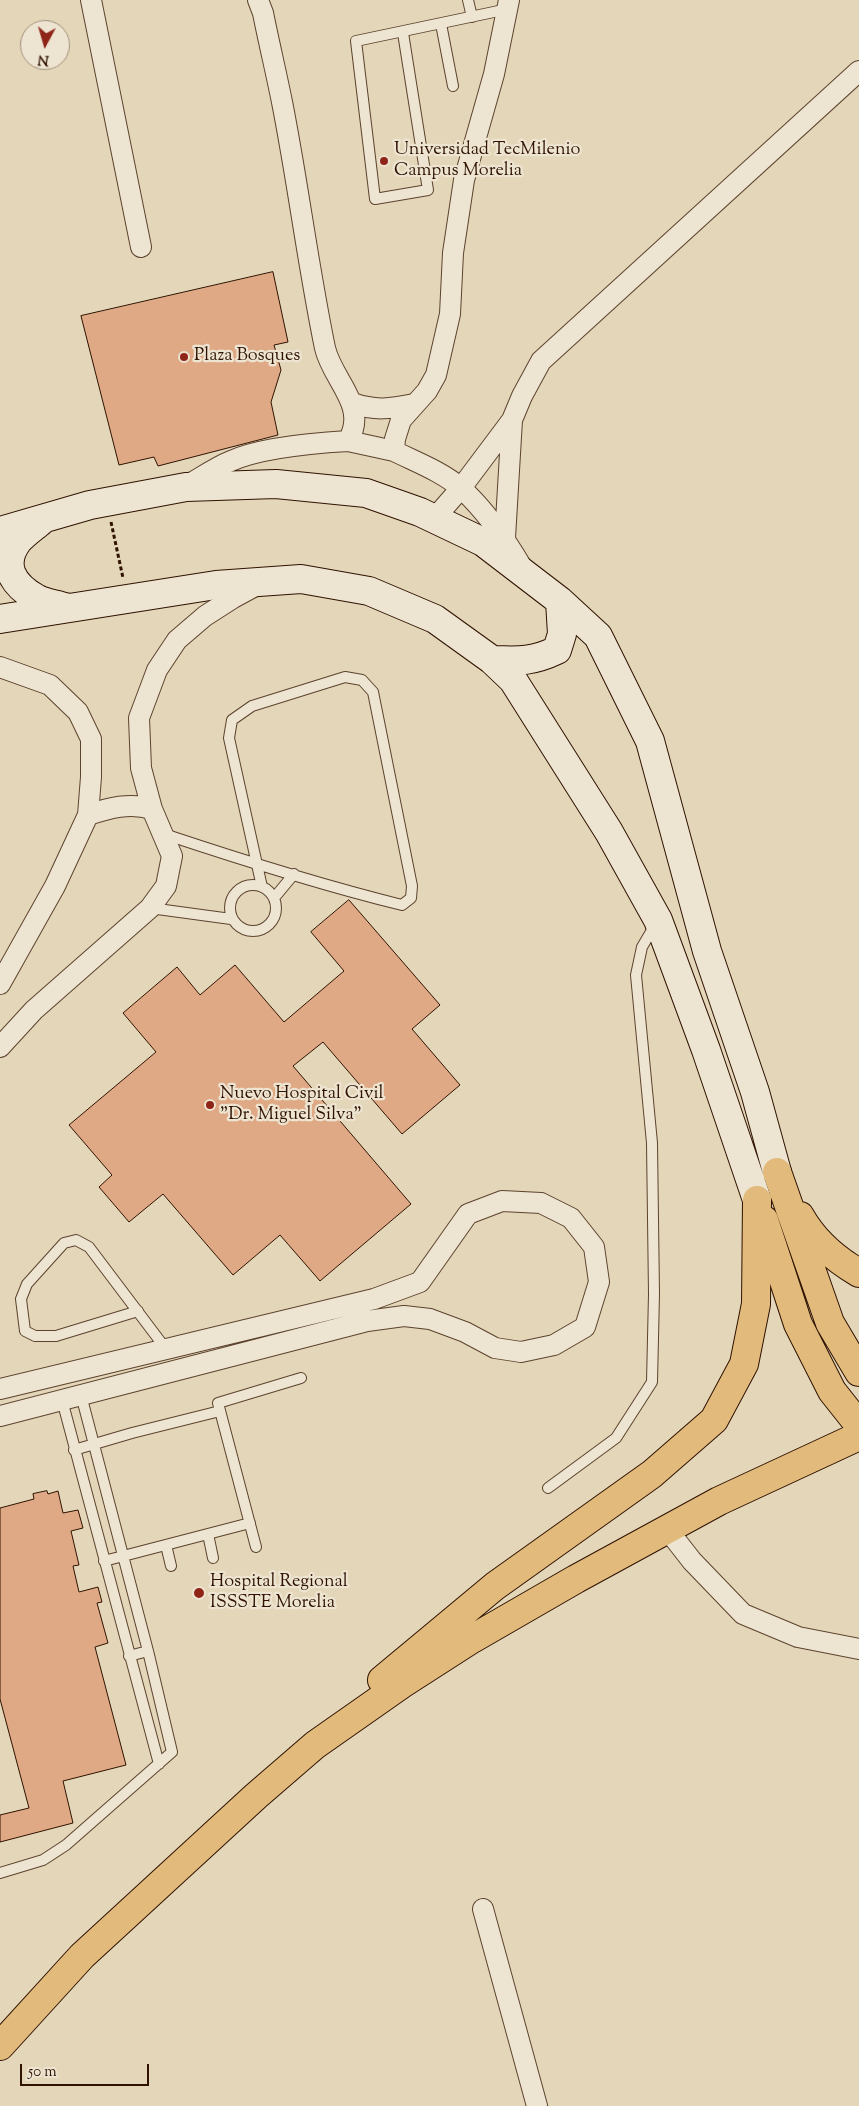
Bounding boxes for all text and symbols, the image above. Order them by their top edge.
north arrow [20,20,70,70]
text: N [37,48,50,69]
place label: Universidad TecMilenio Campus Morelia [394,140,580,182]
marker: Universidad TecMilenio Campus Morelia [378,155,390,167]
place label: Plaza Bosques [194,346,300,368]
marker: Plaza Bosques [178,351,190,363]
place label: Nuevo Hospital Civil "Dr. Miguel Silva" [220,1084,384,1126]
marker: Nuevo Hospital Civil "Dr. Miguel Silva" [204,1099,216,1111]
place label: Hospital Regional ISSSTE Morelia [210,1572,348,1615]
marker: Hospital Regional ISSSTE Morelia [192,1586,206,1600]
scale bar [22,2054,151,2086]
text: 50 m [28,2062,57,2083]

